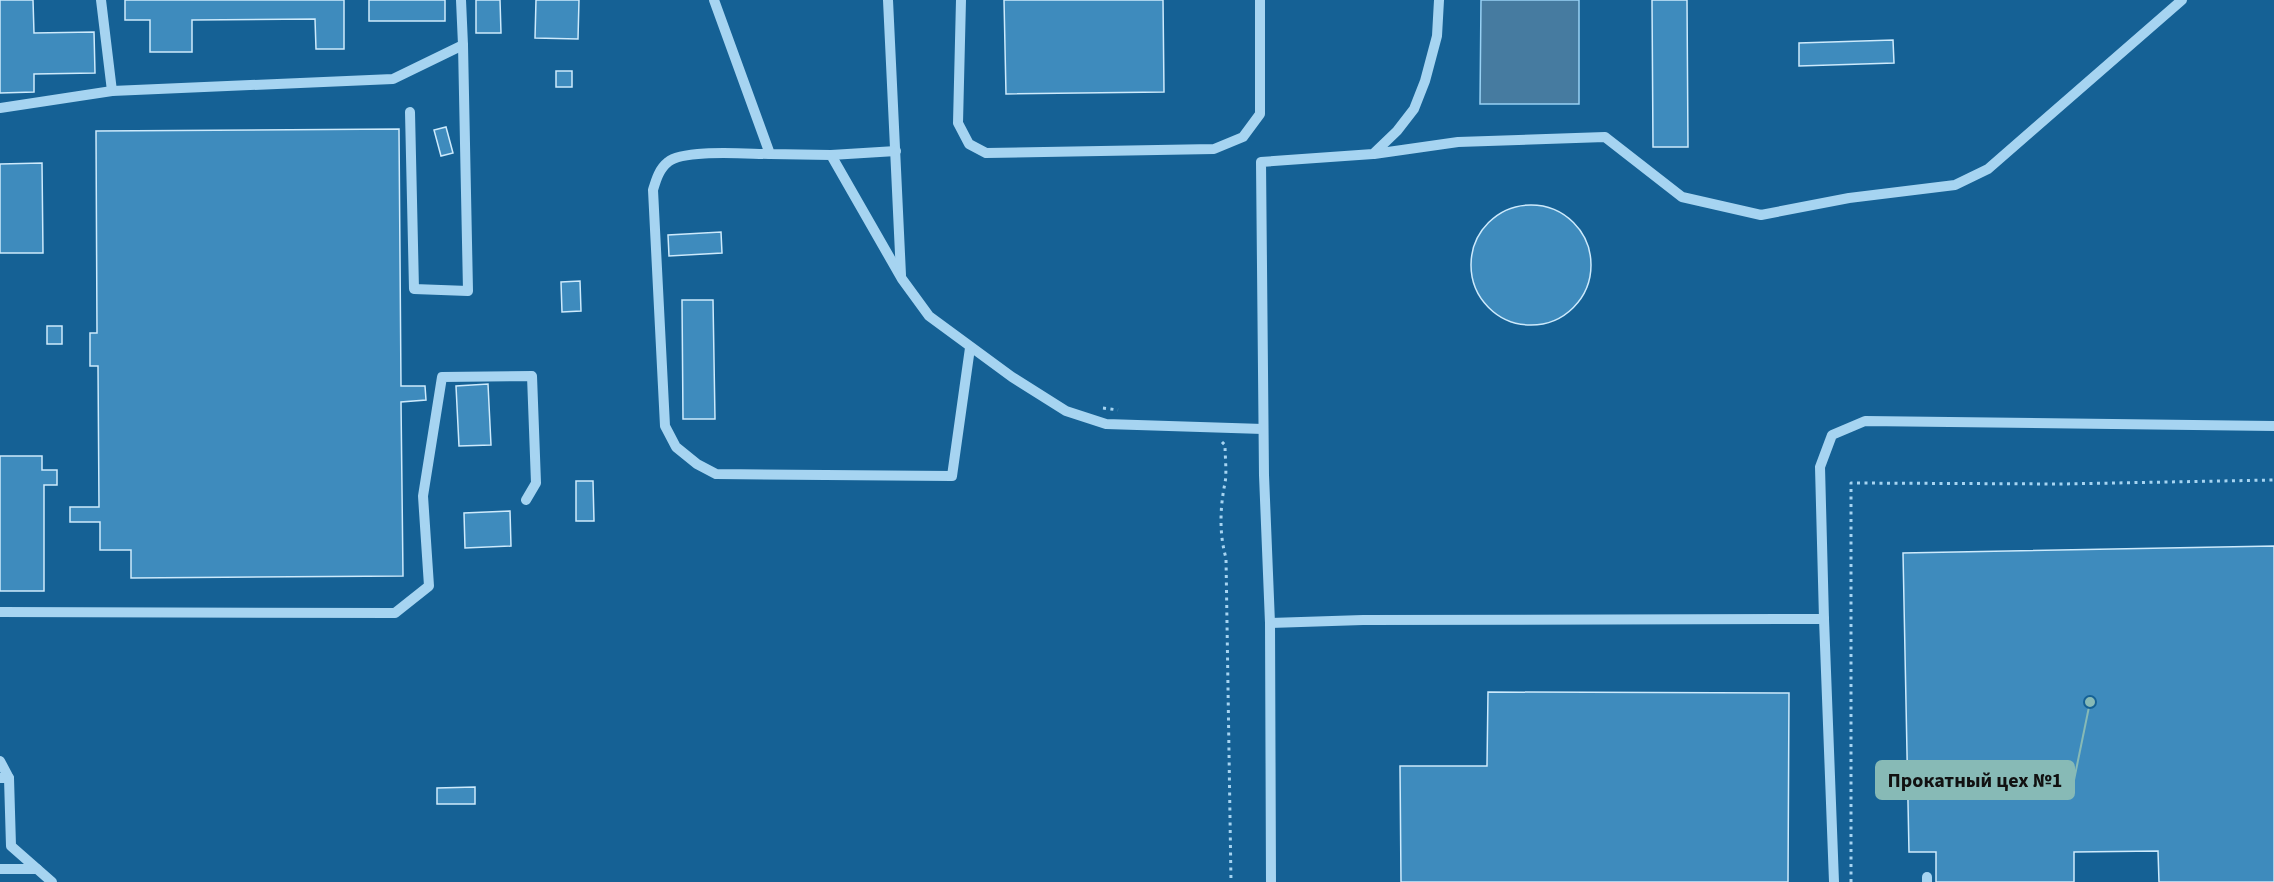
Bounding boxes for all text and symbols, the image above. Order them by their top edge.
callout: Прокатный цех №1 [1876,761,2074,799]
text: Прокатный цех №1 [1888,767,2062,795]

